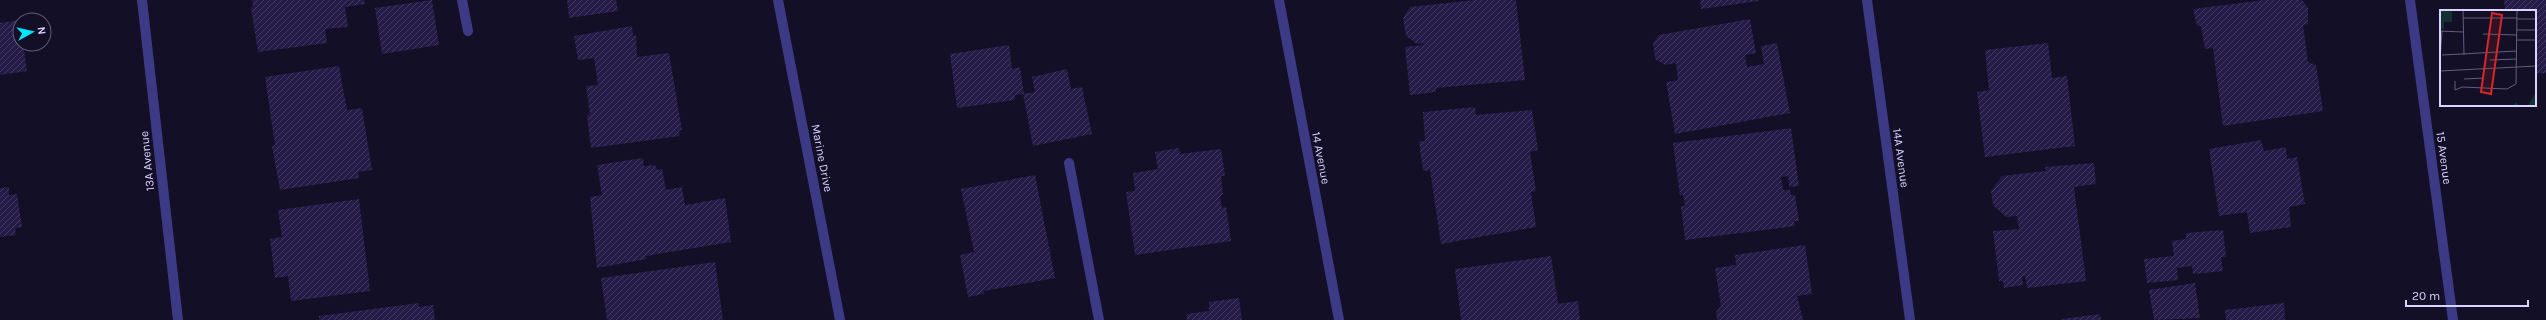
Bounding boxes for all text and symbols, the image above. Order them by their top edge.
inset map [2440,10,2536,106]
north arrow [12,12,52,52]
text: N [34,26,48,35]
street label: Marine Drive [809,123,835,193]
street label: 14A Avenue [1890,127,1912,189]
street label: 13A Avenue [137,130,157,192]
street label: 14 Avenue [1309,131,1333,185]
street label: 15 Avenue [2433,131,2455,185]
scale bar [2406,282,2528,308]
text: 20 m [2412,289,2440,303]

